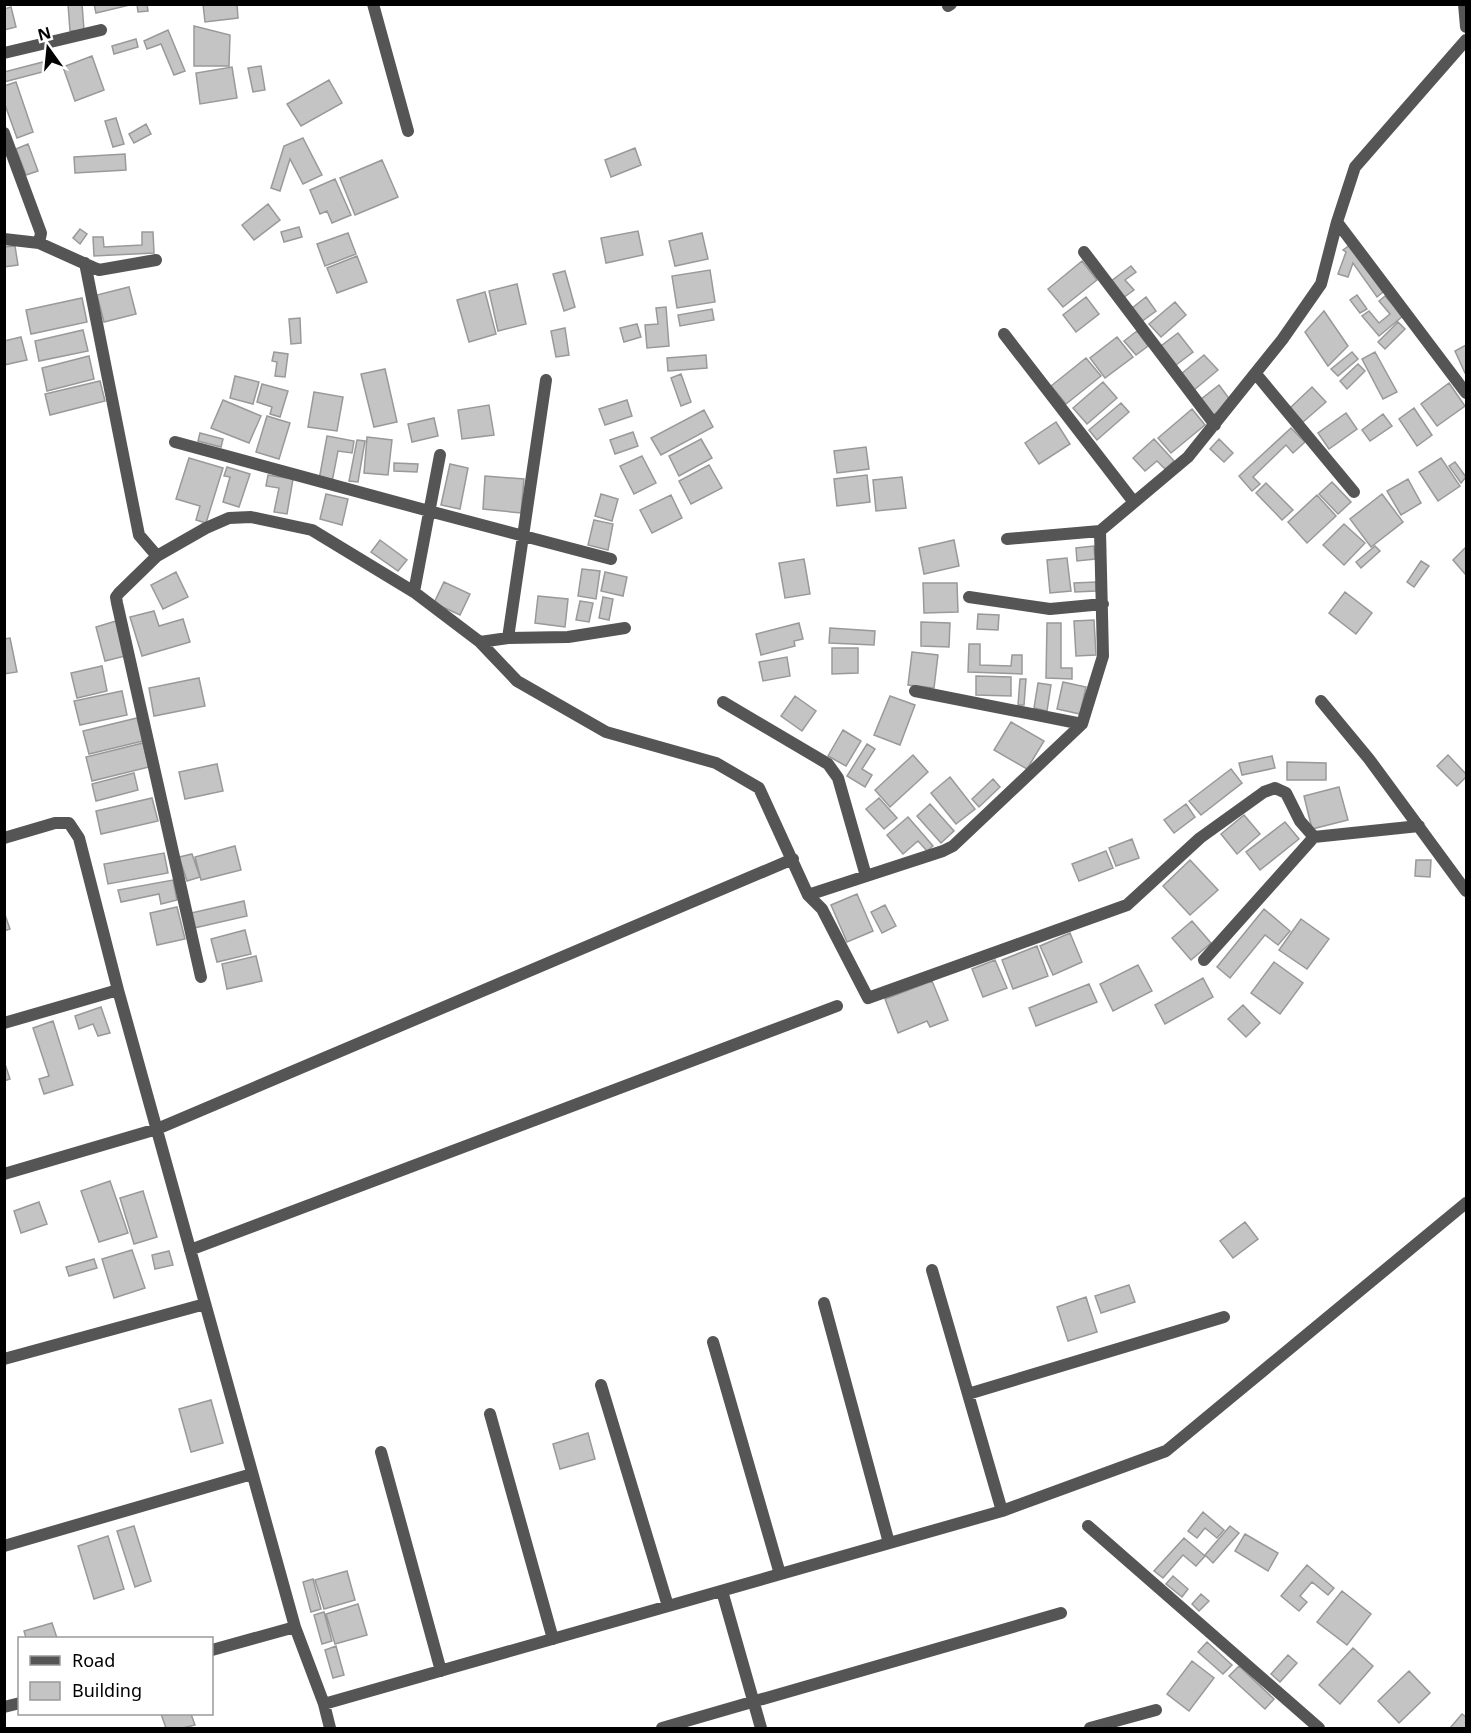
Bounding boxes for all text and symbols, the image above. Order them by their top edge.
north arrow [18,18,78,78]
text: N [35,21,53,46]
legend [18,1637,213,1715]
text: Road [72,1648,115,1672]
text: Building [72,1678,142,1702]

